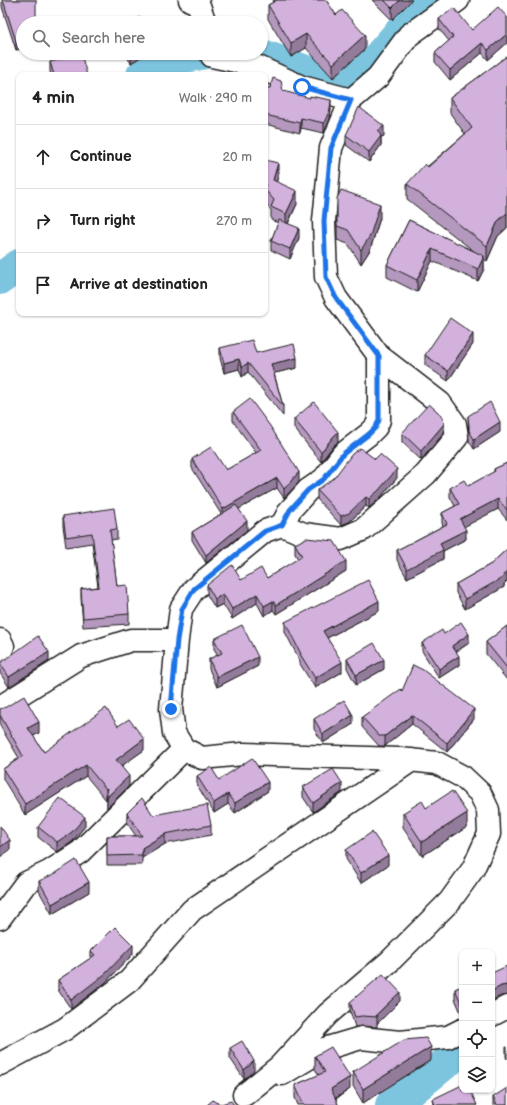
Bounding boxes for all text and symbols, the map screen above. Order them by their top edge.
search box [16,16,268,60]
icon: search [30,27,52,49]
text: Search here [62,29,145,48]
route start [293,78,311,96]
text: 4 min [32,88,75,108]
text: Walk · 290 m [179,90,252,106]
icon: ahead [32,146,54,168]
text: Continue [70,147,132,166]
text: 20 m [222,149,252,165]
icon: right [32,210,54,232]
text: Turn right [70,211,135,230]
text: 270 m [216,213,252,229]
icon: arrive [32,274,54,296]
text: Arrive at destination [70,275,208,294]
route end [162,700,180,718]
map controls [459,949,495,1093]
button: + [459,949,495,985]
button: − [459,985,495,1021]
button: locate [459,1021,495,1057]
button: layers [459,1057,495,1093]

